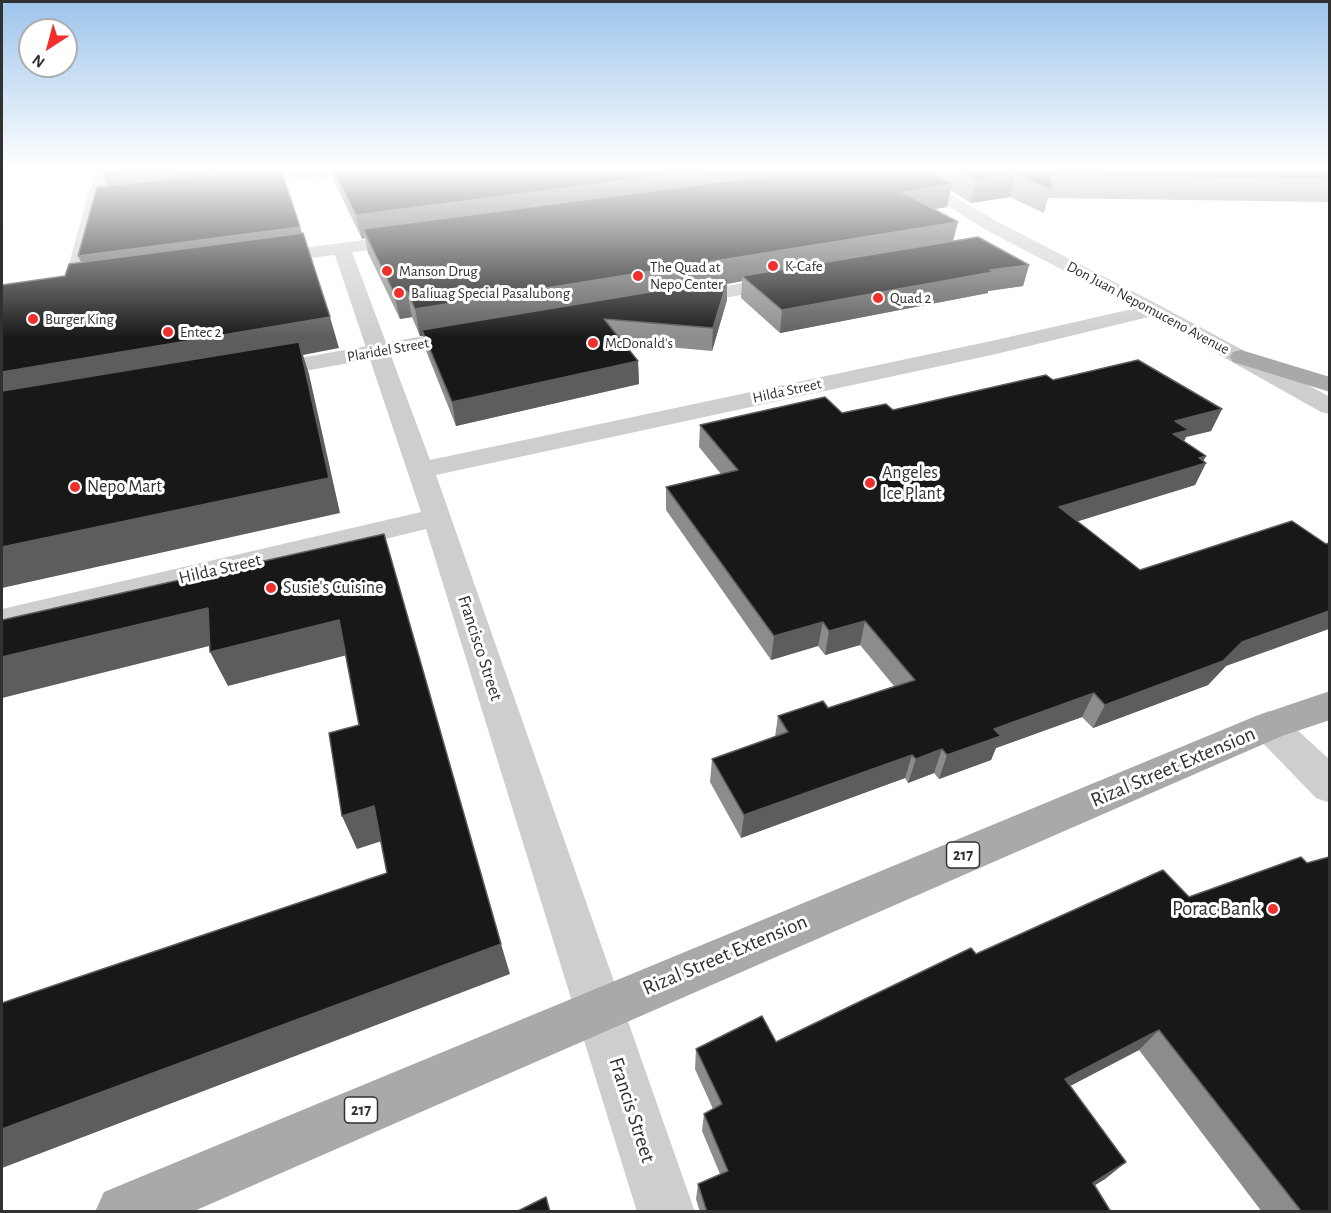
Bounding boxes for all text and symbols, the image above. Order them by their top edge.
north arrow [18,18,78,78]
text: N [29,51,48,71]
place label: K-Cafe [785,257,823,275]
street label: Don Juan Nepomuceno Avenue [1064,257,1232,359]
place label: The Quad at Nepo Center [650,258,723,293]
marker: K-Cafe [766,259,780,273]
place label: Manson Drug [399,262,478,280]
marker: Manson Drug [380,264,394,278]
marker: The Quad at Nepo Center [631,269,645,283]
place label: Baliuag Special Pasalubong [411,284,570,302]
marker: Baliuag Special Pasalubong [392,286,406,300]
place label: Quad 2 [890,289,931,307]
marker: Quad 2 [871,291,885,305]
place label: Burger King [45,310,114,328]
marker: Burger King [26,312,40,326]
place label: Entec 2 [180,323,221,341]
marker: Entec 2 [161,325,175,339]
street label: Plaridel Street [346,334,430,366]
place label: McDonald's [605,334,673,352]
marker: McDonald's [586,336,600,350]
street label: Hilda Street [751,375,823,407]
place label: Angeles Ice Plant [882,462,942,504]
place label: Nepo Mart [87,476,162,498]
marker: Angeles Ice Plant [863,476,877,490]
marker: Nepo Mart [68,480,82,494]
street label: Hilda Street [177,549,263,589]
place label: Susie's Cuisine [283,577,383,599]
marker: Susie's Cuisine [264,581,278,595]
street label: Francisco Street [453,593,507,703]
street label: Rizal Street Extension [1087,721,1259,813]
road number: 217 [946,842,980,868]
place label: Porac Bank [1172,896,1261,922]
marker: Porac Bank [1266,902,1280,916]
street label: Rizal Street Extension [639,909,811,1001]
street label: Francis Street [603,1054,661,1166]
road number: 217 [344,1097,378,1123]

